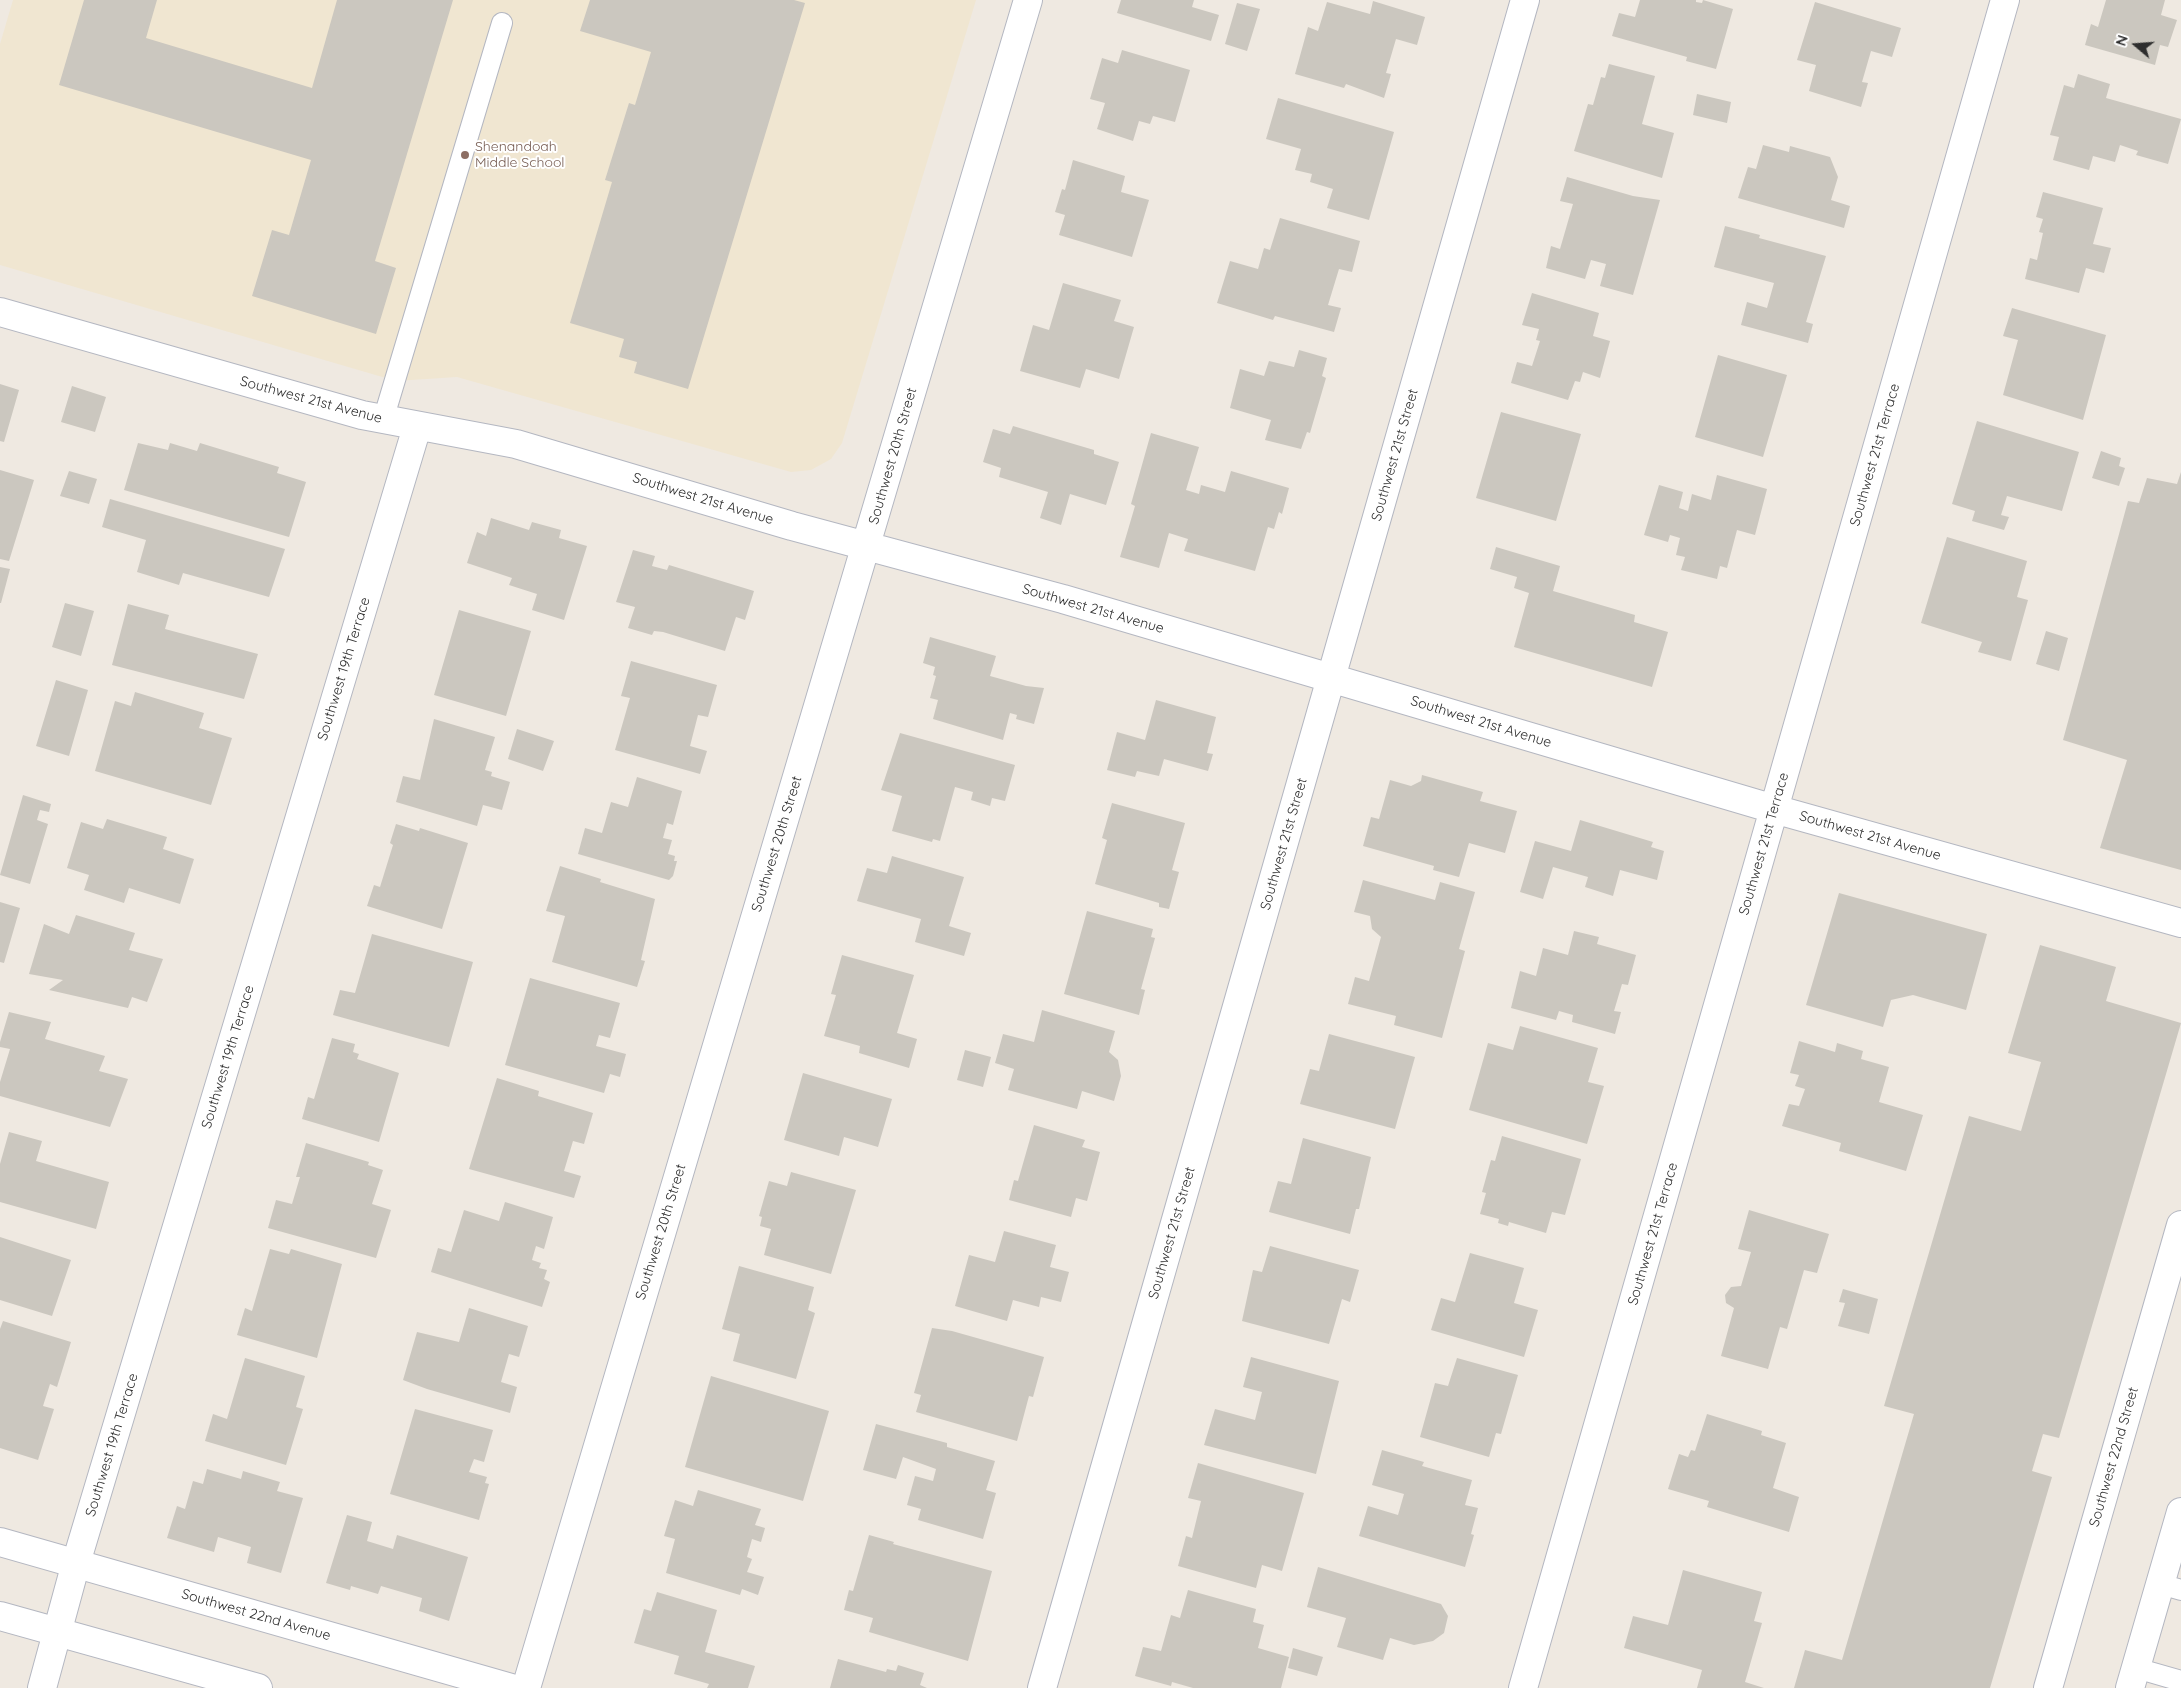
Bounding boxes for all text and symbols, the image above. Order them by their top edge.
north arrow [2111,20,2161,70]
text: N [2112,33,2132,48]
place label: Shenandoah Middle School [475,139,565,172]
marker: Shenandoah Middle School [459,149,471,161]
street label: Southwest 21st Avenue [238,373,384,427]
street label: Southwest 21st Terrace [1847,382,1903,528]
street label: Southwest 20th Street [865,386,921,526]
street label: Southwest 21st Street [1368,387,1422,523]
street label: Southwest 21st Avenue [630,470,776,528]
street label: Southwest 21st Avenue [1020,581,1166,637]
street label: Southwest 19th Terrace [314,595,374,743]
street label: Southwest 21st Avenue [1408,693,1554,751]
street label: Southwest 21st Terrace [1736,771,1792,917]
street label: Southwest 20th Street [748,774,806,914]
street label: Southwest 21st Street [1257,776,1311,912]
street label: Southwest 21st Avenue [1797,808,1943,864]
street label: Southwest 19th Terrace [198,983,258,1131]
street label: Southwest 21st Terrace [1625,1161,1681,1307]
street label: Southwest 20th Street [632,1162,690,1302]
street label: Southwest 21st Street [1145,1165,1199,1301]
street label: Southwest 19th Terrace [82,1371,142,1519]
street label: Southwest 22nd Street [2086,1385,2142,1529]
street label: Southwest 22nd Avenue [179,1586,333,1644]

